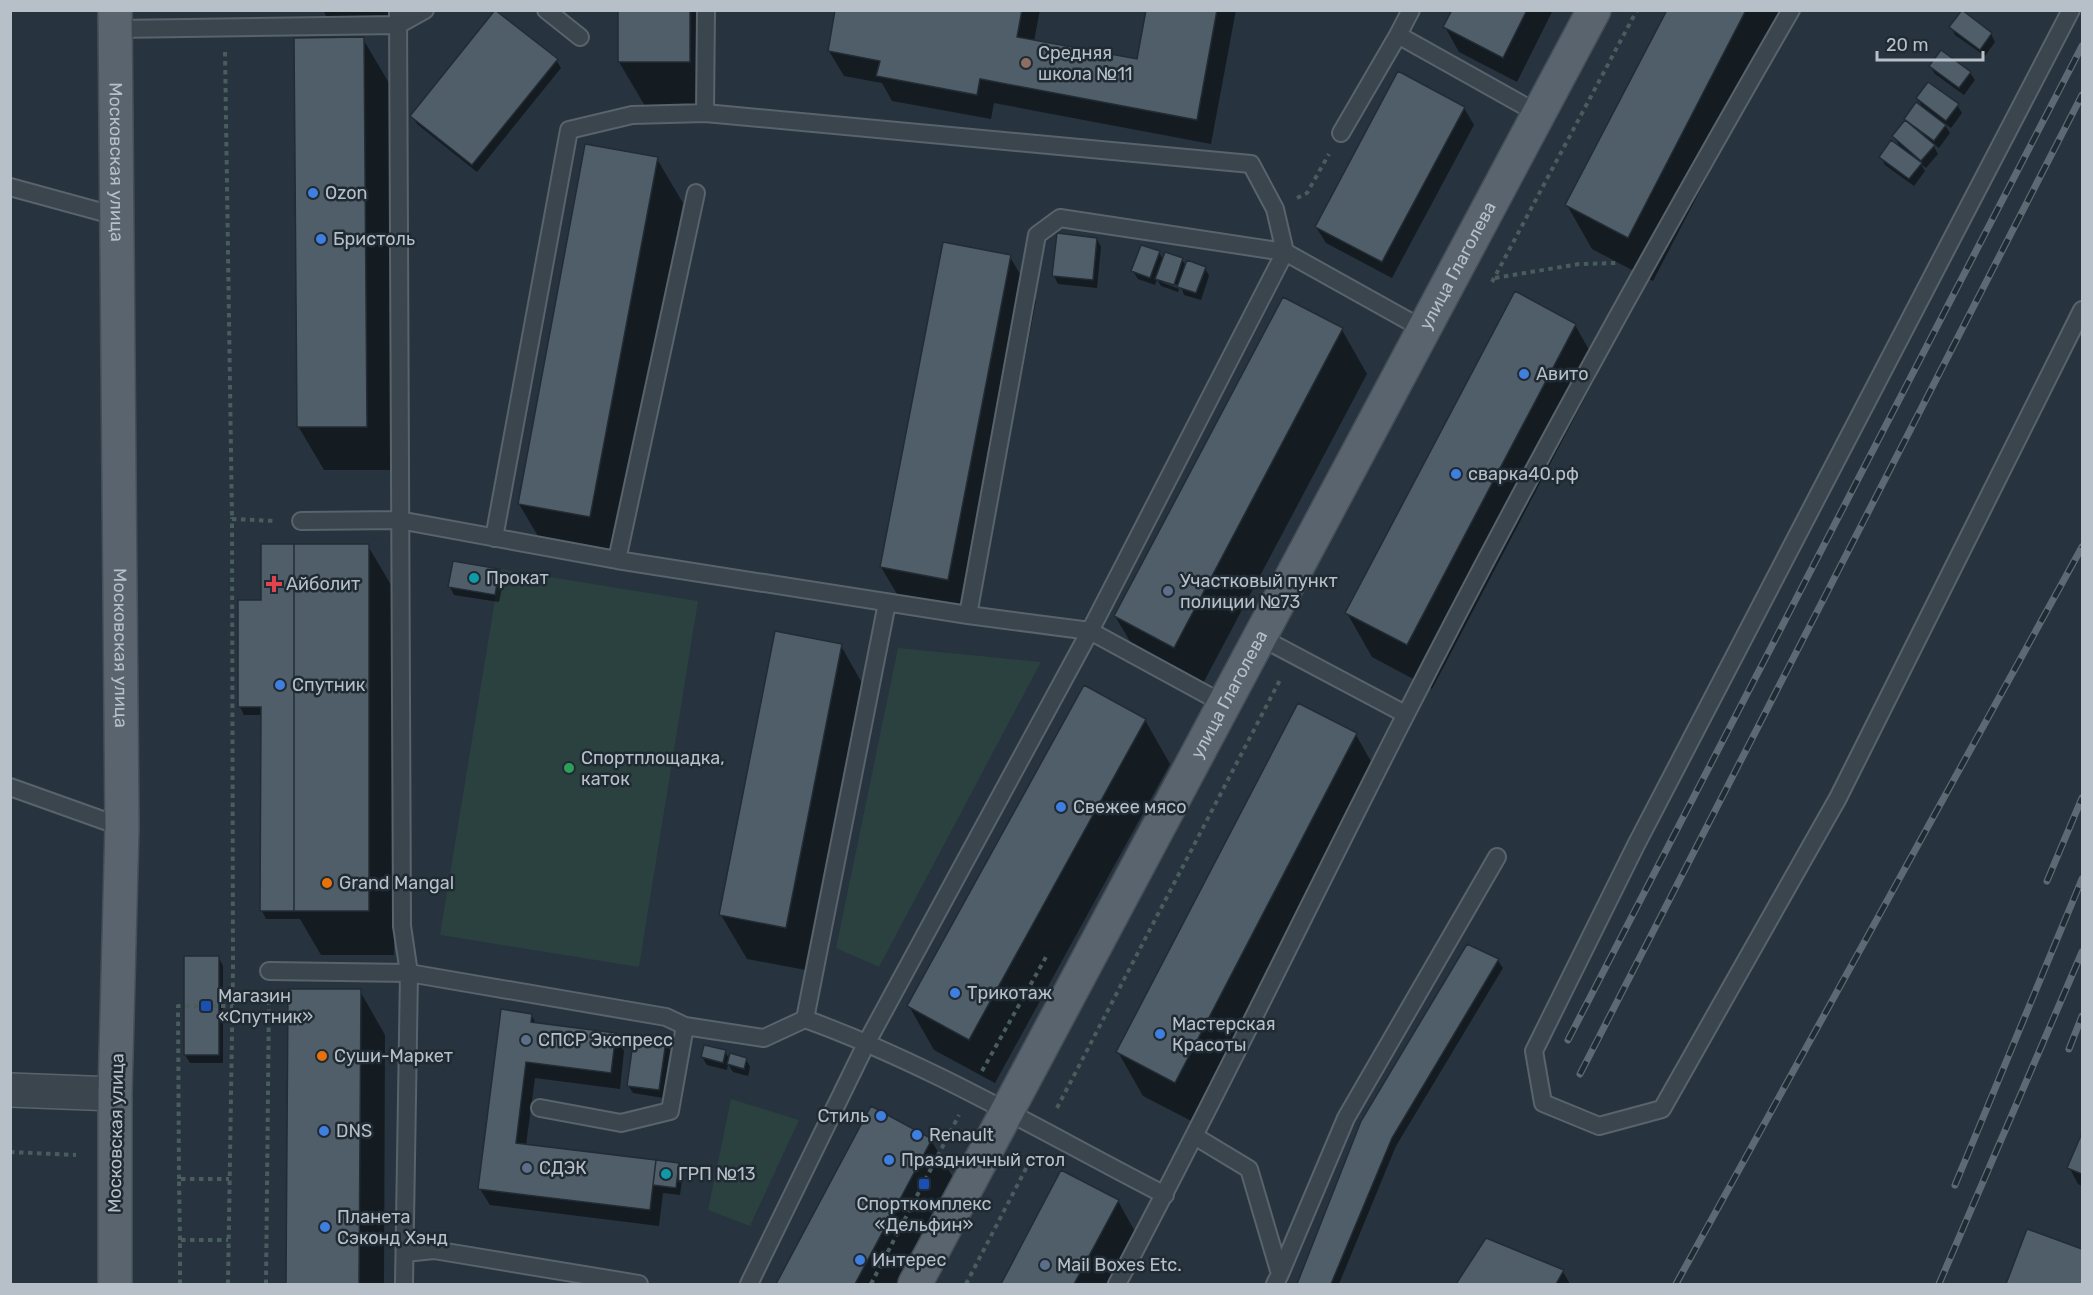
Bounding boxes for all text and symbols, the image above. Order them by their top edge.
scale bar [1877,24,1984,62]
text: 20 m [1886,34,1928,56]
place label: Средняя школа №11 [1038,42,1133,85]
marker: Средняя школа №11 [1019,56,1033,70]
street label: Московская улица [105,82,128,242]
place label: Ozon [325,182,367,204]
marker: Ozon [306,186,320,200]
street label: улица Глаголева [1415,198,1501,334]
place label: Бристоль [333,228,415,250]
marker: Бристоль [314,232,328,246]
place label: Авито [1536,363,1589,385]
marker: Авито [1517,367,1531,381]
place label: сварка40.рф [1468,463,1579,485]
marker: сварка40.рф [1449,467,1463,481]
place label: Прокат [486,567,549,589]
street label: Московская улица [109,568,132,728]
place label: Участковый пункт полиции №73 [1180,570,1338,613]
marker: Прокат [467,571,481,585]
place label: Айболит [286,573,360,595]
marker: Айболит [267,577,281,591]
marker: Участковый пункт полиции №73 [1161,584,1175,598]
street label: улица Глаголева [1186,627,1272,762]
place label: Спутник [292,674,366,696]
marker: Спутник [273,678,287,692]
place label: Спортплощадка, каток [581,747,725,790]
marker: Спортплощадка, каток [562,761,576,775]
place label: Свежее мясо [1073,796,1186,818]
marker: Свежее мясо [1054,800,1068,814]
place label: Grand Mangal [339,872,454,894]
marker: Grand Mangal [320,876,334,890]
place label: Трикотаж [967,982,1052,1004]
place label: Магазин «Спутник» [218,985,313,1028]
marker: Трикотаж [948,986,962,1000]
marker: Магазин «Спутник» [199,999,213,1013]
place label: Мастерская Красоты [1172,1013,1276,1056]
marker: Мастерская Красоты [1153,1027,1167,1041]
place label: СПСР Экспресс [538,1029,673,1051]
marker: СПСР Экспресс [519,1033,533,1047]
place label: Суши-Маркет [334,1045,453,1067]
marker: Суши-Маркет [315,1049,329,1063]
street label: Московская улица [104,1053,128,1213]
place label: Стиль [817,1105,869,1127]
marker: Стиль [874,1109,888,1123]
place label: DNS [336,1120,372,1142]
marker: DNS [317,1124,331,1138]
place label: Renault [929,1124,994,1146]
marker: Renault [910,1128,924,1142]
place label: Праздничный стол [901,1149,1065,1171]
marker: Праздничный стол [882,1153,896,1167]
place label: СДЭК [539,1157,587,1179]
marker: СДЭК [520,1161,534,1175]
place label: ГРП №13 [678,1163,756,1185]
marker: ГРП №13 [659,1167,673,1181]
marker: Спорткомплекс «Дельфин» [917,1177,931,1191]
place label: Спорткомплекс «Дельфин» [856,1193,992,1236]
place label: Планета Сэконд Хэнд [337,1206,448,1249]
marker: Планета Сэконд Хэнд [318,1220,332,1234]
place label: Интерес [872,1249,946,1271]
marker: Интерес [853,1253,867,1267]
place label: Mail Boxes Etc. [1057,1254,1182,1276]
marker: Mail Boxes Etc. [1038,1258,1052,1272]

